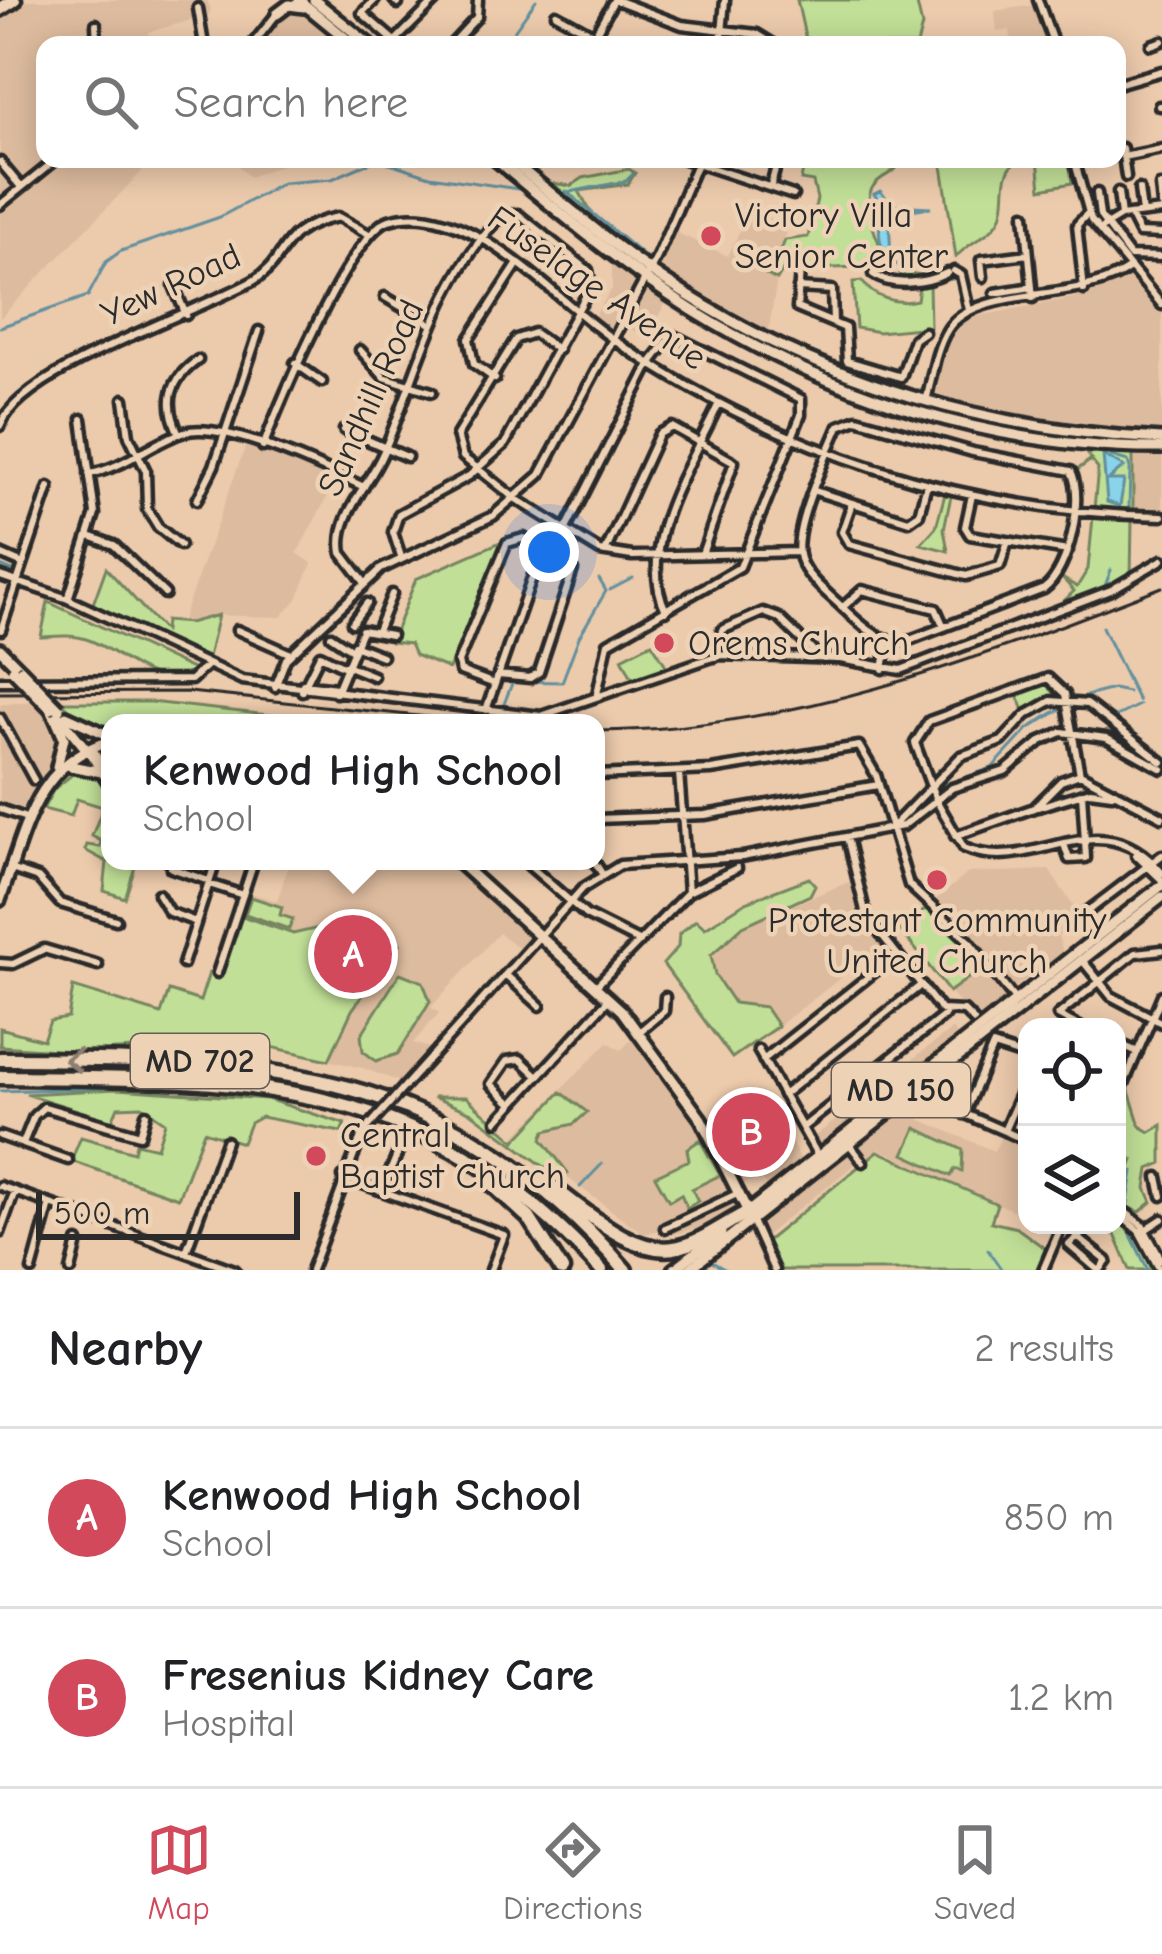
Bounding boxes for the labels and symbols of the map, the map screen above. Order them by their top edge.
place label: Victory Villa Senior Center [735,195,949,277]
street label: Fuselage Avenue [480,197,714,379]
marker: Victory Villa Senior Center [698,223,724,249]
street label: Yew Road [95,235,247,335]
street label: Sandhill Road [309,294,433,502]
your location [519,522,579,582]
place label: Orems Church [688,623,909,664]
marker: Orems Church [651,630,677,656]
marker: Protestant Community United Church [924,867,950,893]
place label: Protestant Community United Church [768,900,1107,982]
pin: A [314,909,392,999]
road number: MD 702 [131,1034,269,1088]
one-way arrow [63,1047,82,1073]
road number: MD 150 [832,1063,970,1117]
pin: B [712,1087,790,1177]
place label: Central Baptist Church [340,1115,565,1197]
marker: Central Baptist Church [303,1143,329,1169]
scale bar [36,1186,300,1239]

